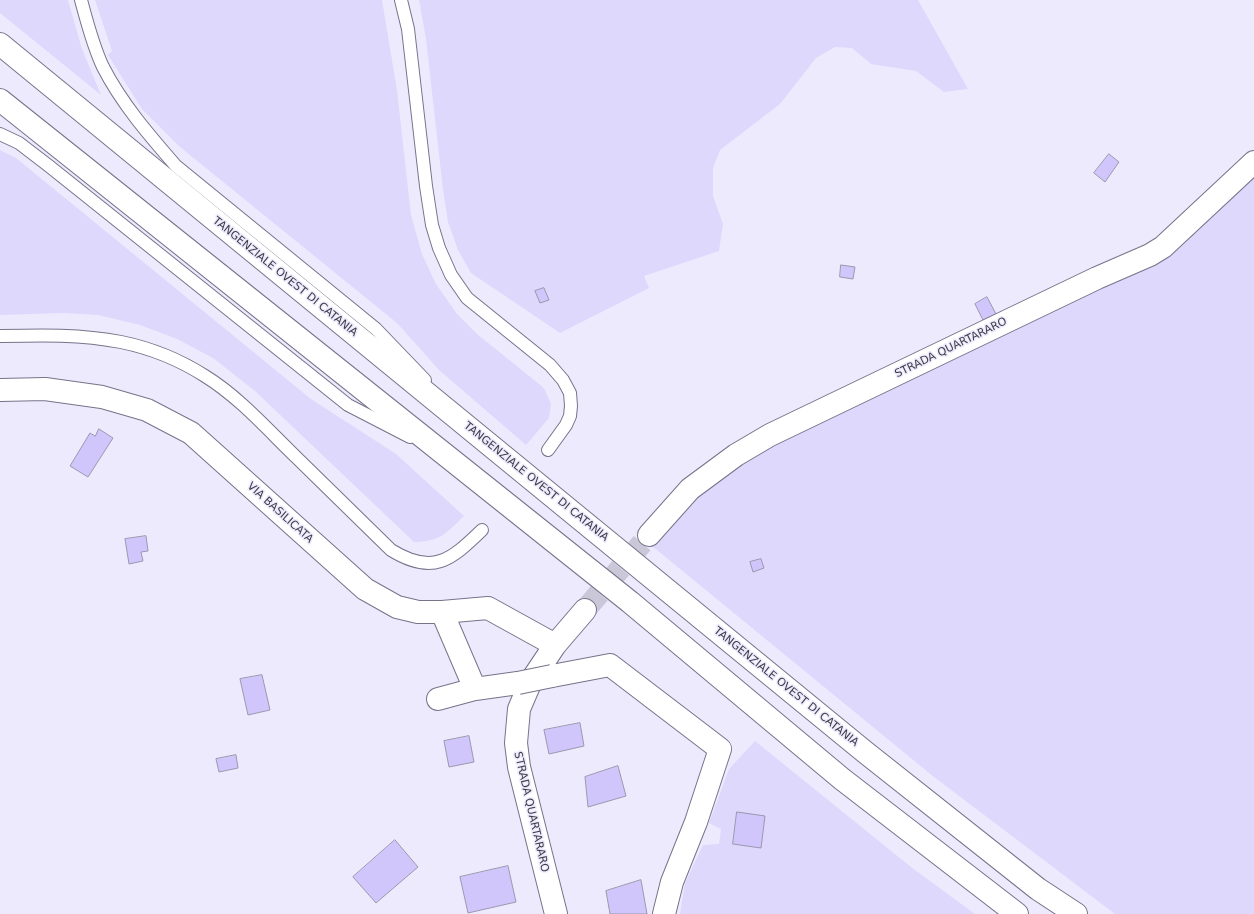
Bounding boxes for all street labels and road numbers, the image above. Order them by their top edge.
street label: TANGENZIALE OVEST DI CATANIA [210,215,360,339]
street label: STRADA QUARTARARO [893,315,1009,381]
street label: TANGENZIALE OVEST DI CATANIA [461,420,611,544]
street label: VIA BASILICATA [244,480,316,546]
street label: TANGENZIALE OVEST DI CATANIA [711,625,861,749]
street label: STRADA QUARTARARO [511,750,551,874]

